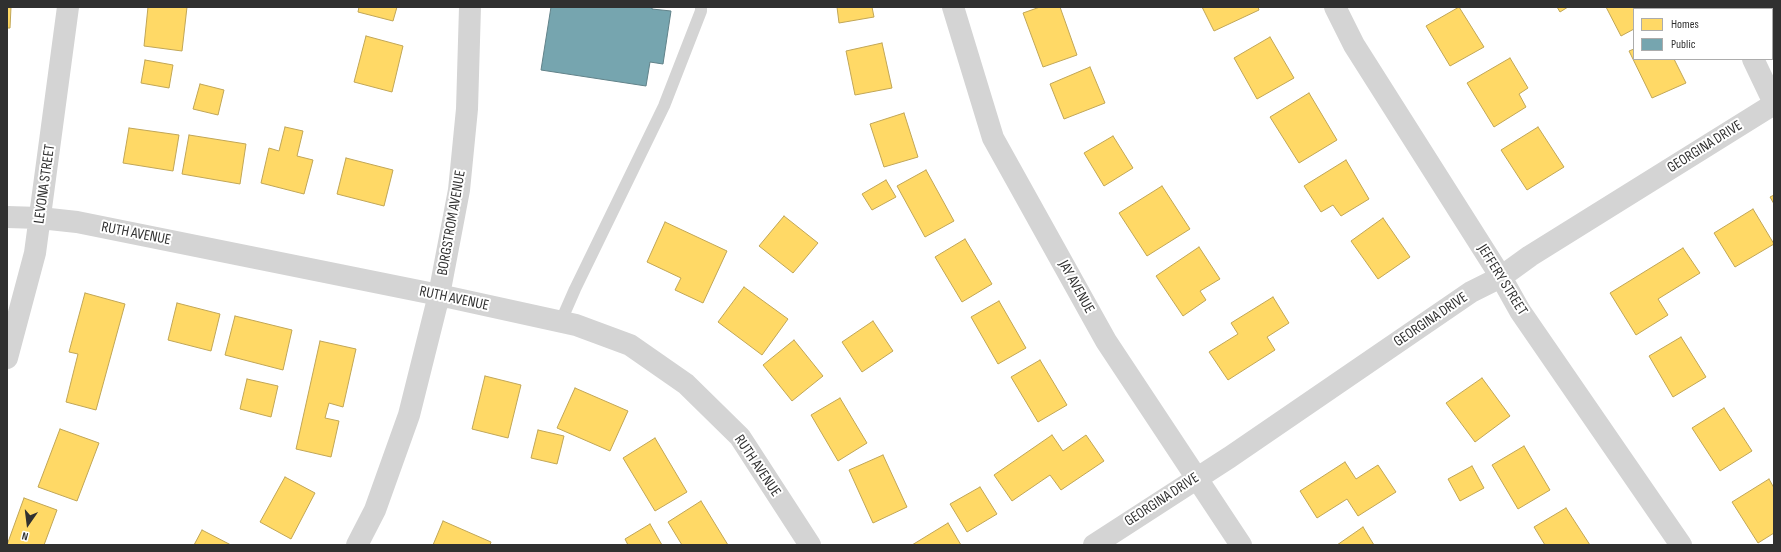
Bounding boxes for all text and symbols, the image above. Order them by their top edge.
legend [1633,8,1773,60]
text: Homes [1671,17,1699,32]
text: Public [1671,37,1696,52]
street label: GEORGINA DRIVE [1664,117,1746,177]
street label: LEVONA STREET [31,143,59,225]
street label: BORGSTROM AVENUE [434,169,470,277]
street label: RUTH AVENUE [100,218,172,250]
street label: JEFFERY STREET [1473,241,1531,319]
street label: JAY AVENUE [1054,257,1098,317]
street label: RUTH AVENUE [418,283,490,315]
street label: GEORGINA DRIVE [1391,289,1471,351]
street label: RUTH AVENUE [730,432,784,500]
street label: GEORGINA DRIVE [1121,469,1203,531]
north arrow [8,504,48,544]
text: N [21,529,29,543]

